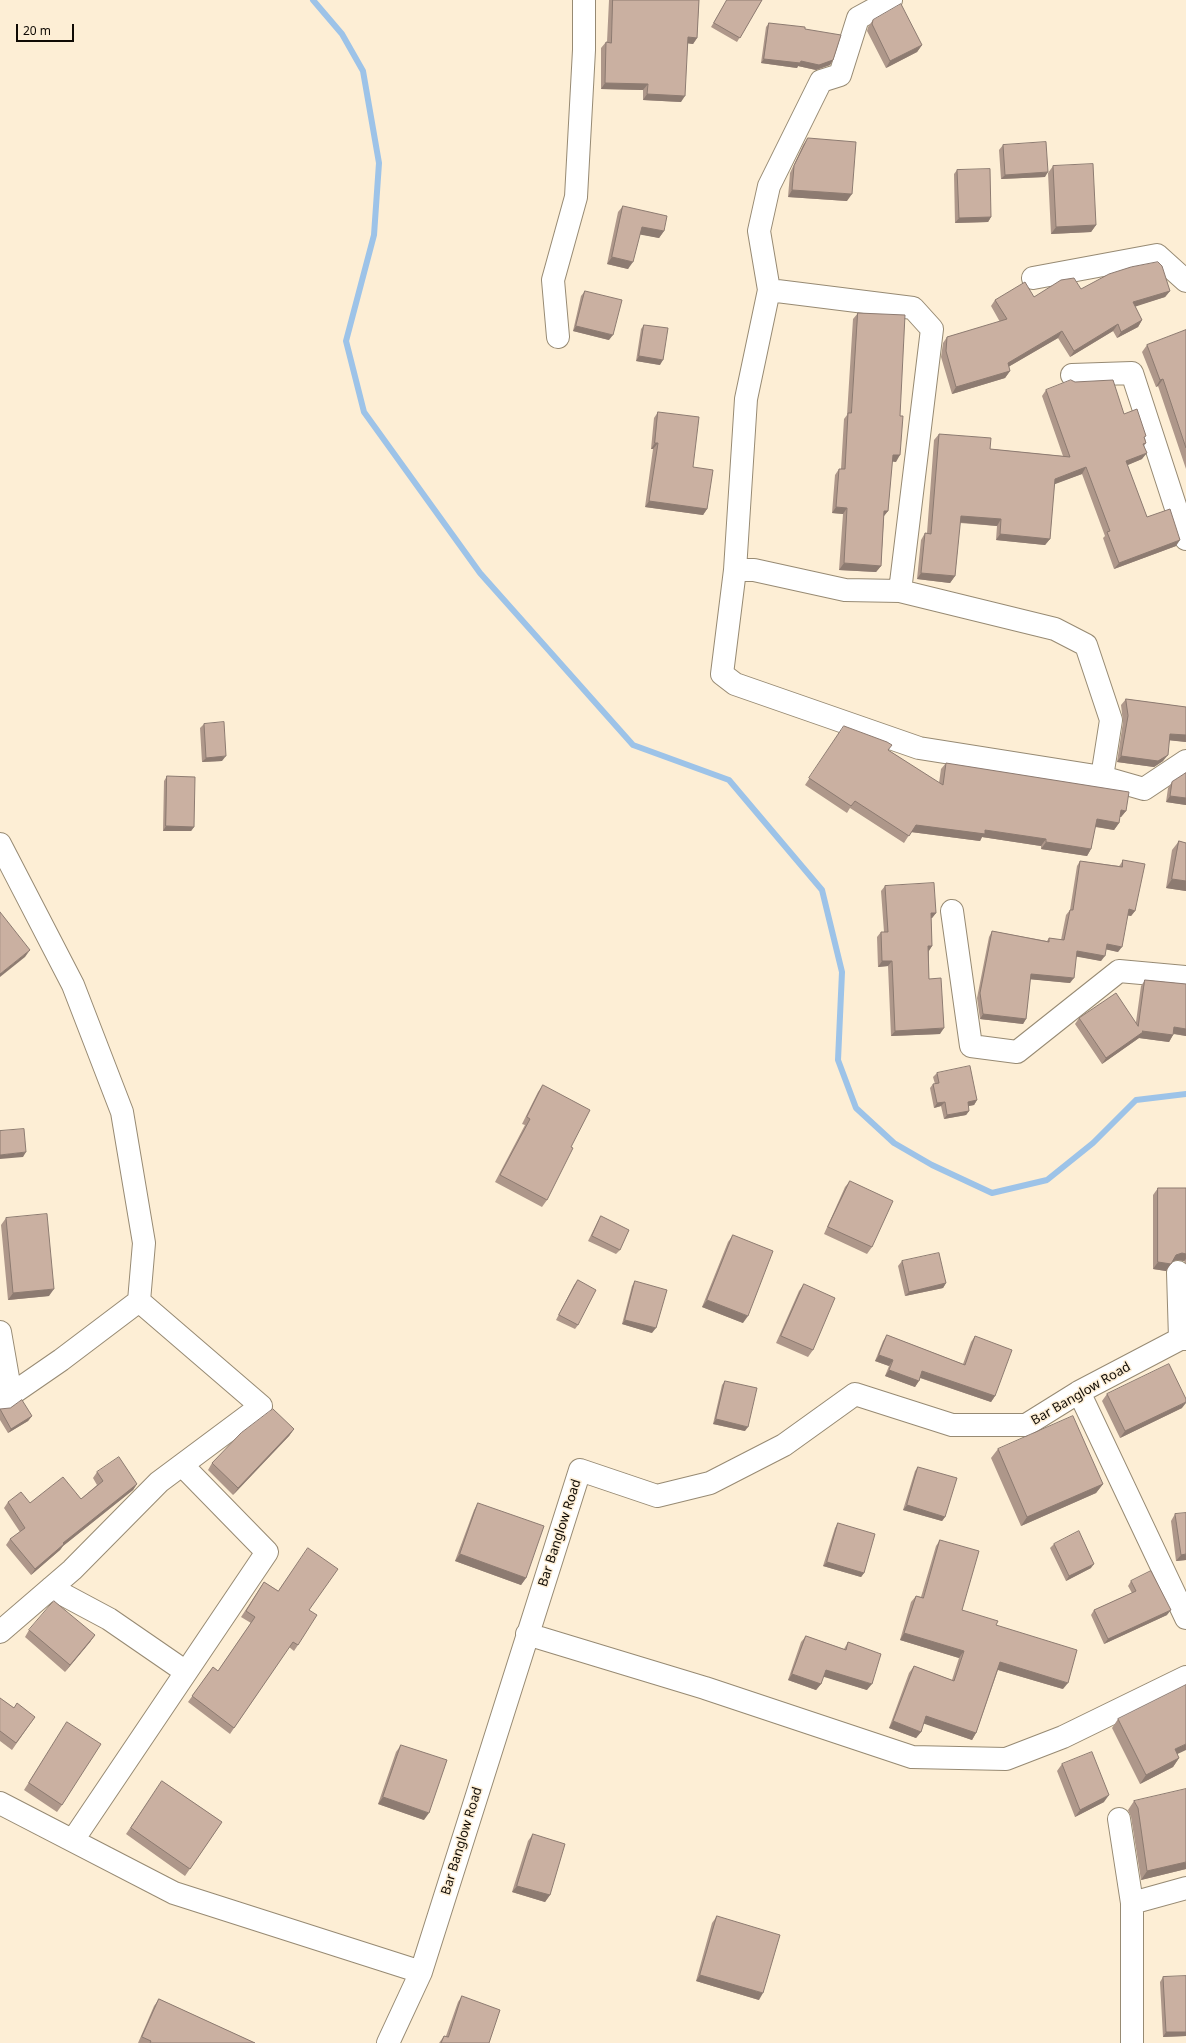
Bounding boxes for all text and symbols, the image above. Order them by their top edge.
scale bar [18,16,76,42]
text: 20 m [23,22,51,39]
street label: Bar Banglow Road [1029,1359,1133,1429]
street label: Bar Banglow Road [535,1477,585,1589]
street label: Bar Banglow Road [438,1785,486,1897]

